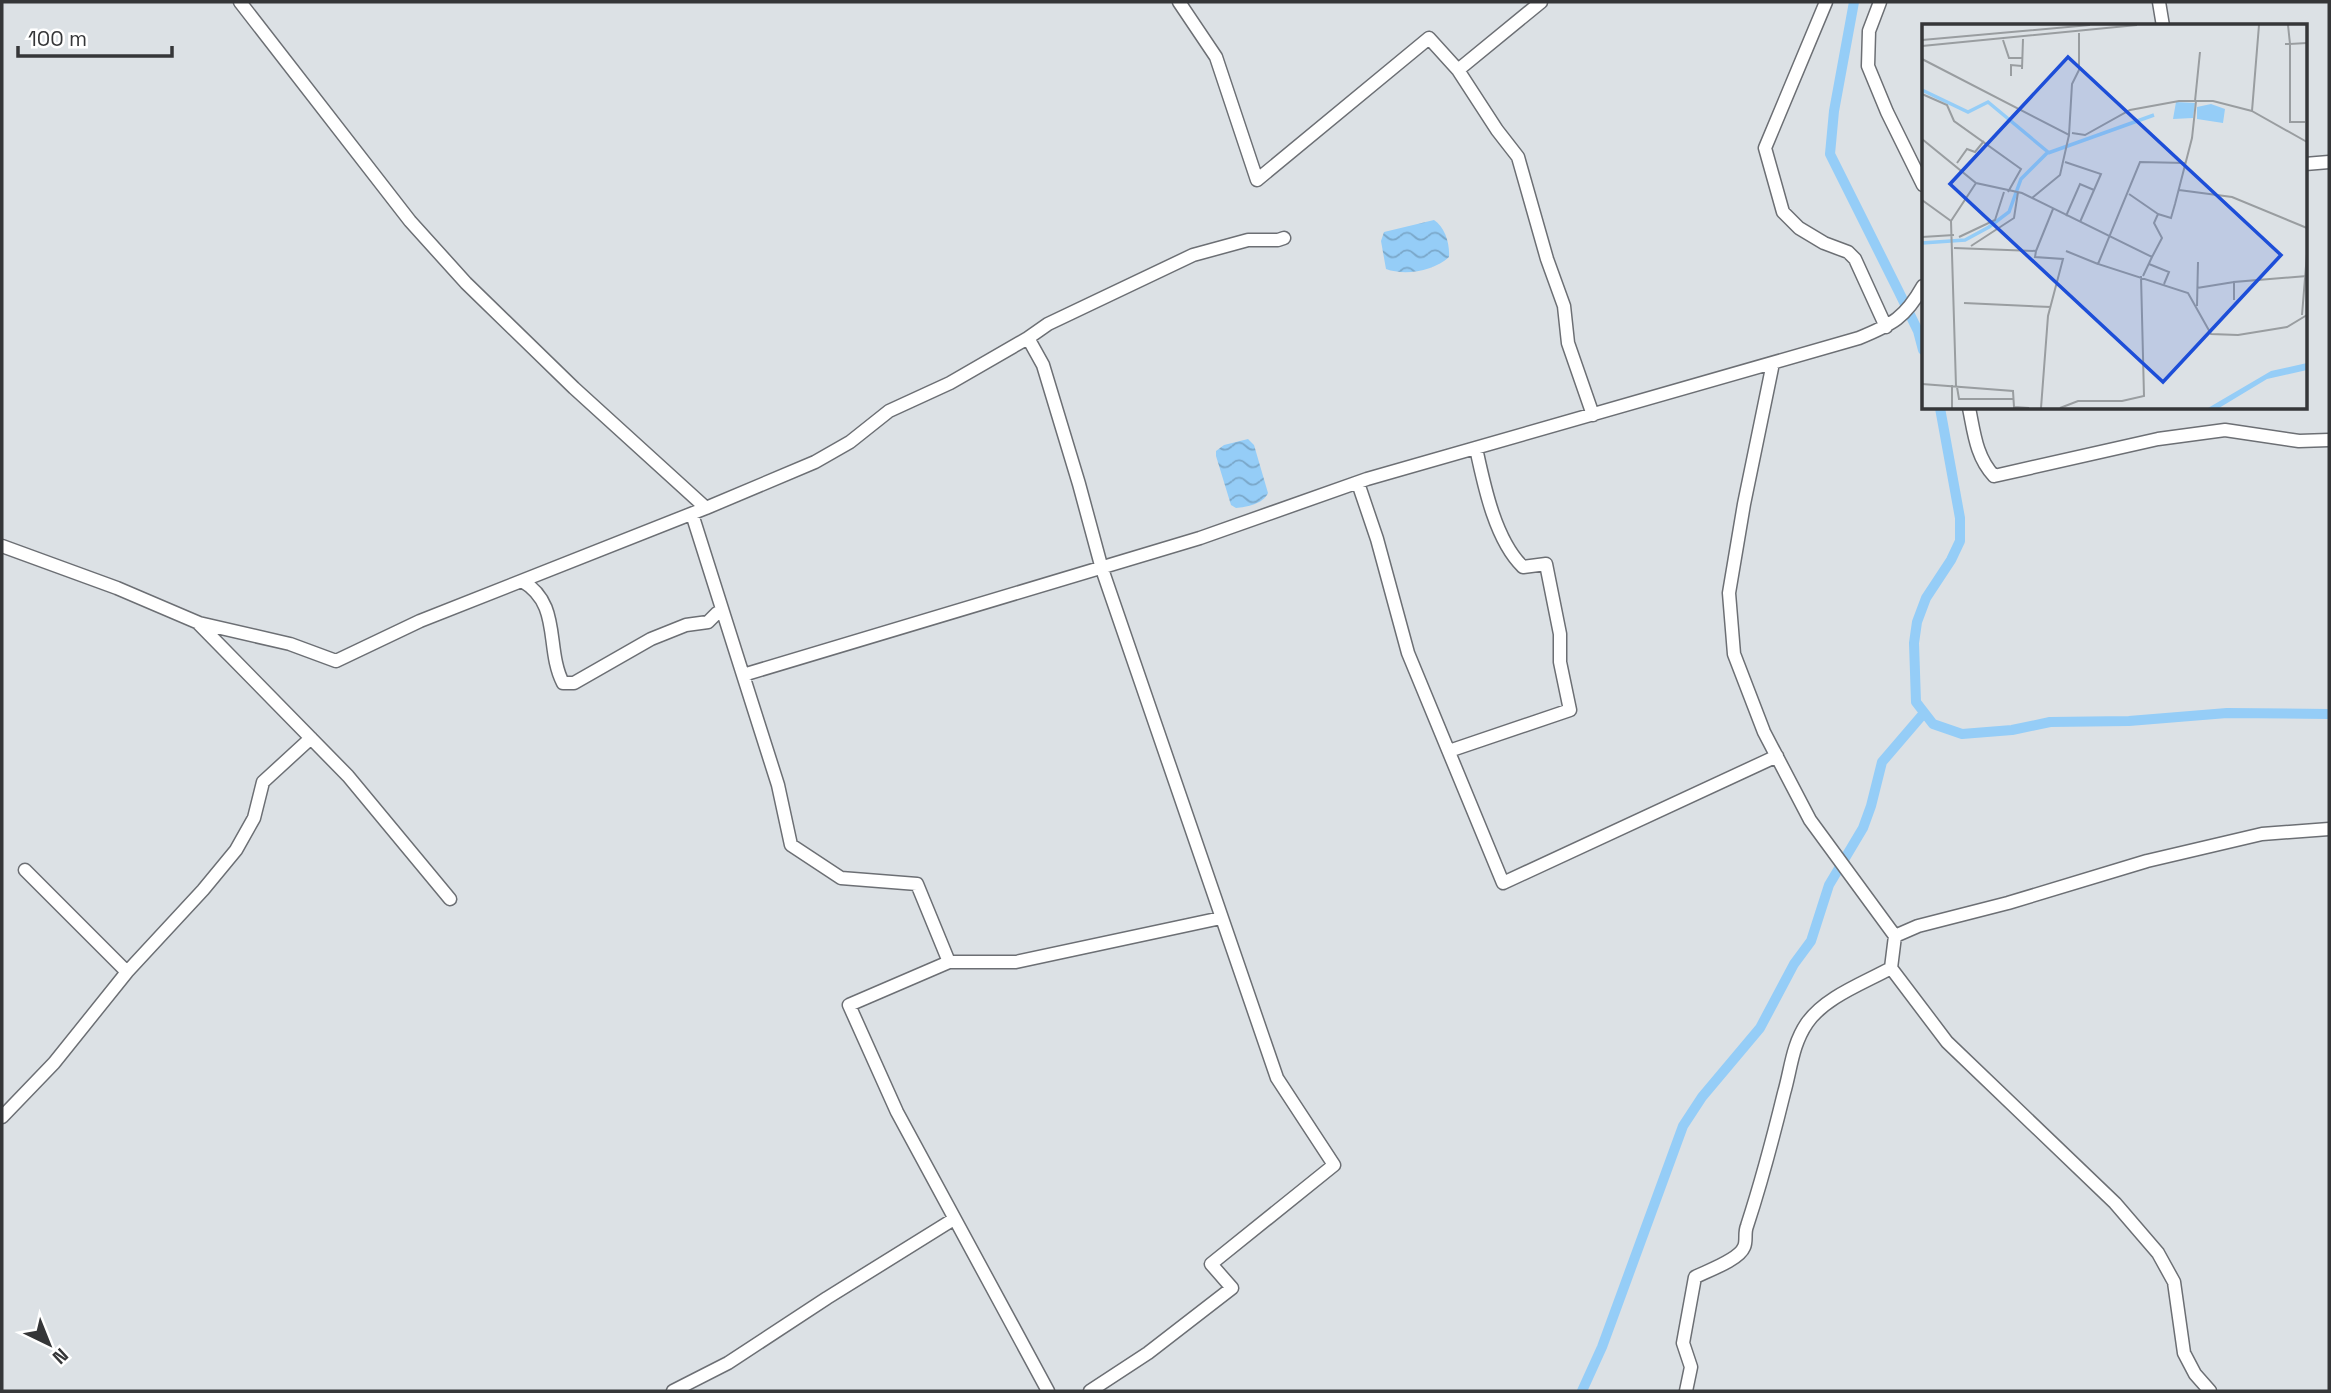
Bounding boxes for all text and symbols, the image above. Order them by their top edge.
scale bar [18,14,172,58]
inset map [1922,24,2306,410]
text: 100 m [28,25,87,52]
north arrow [14,1309,84,1379]
text: N [47,1343,73,1370]

